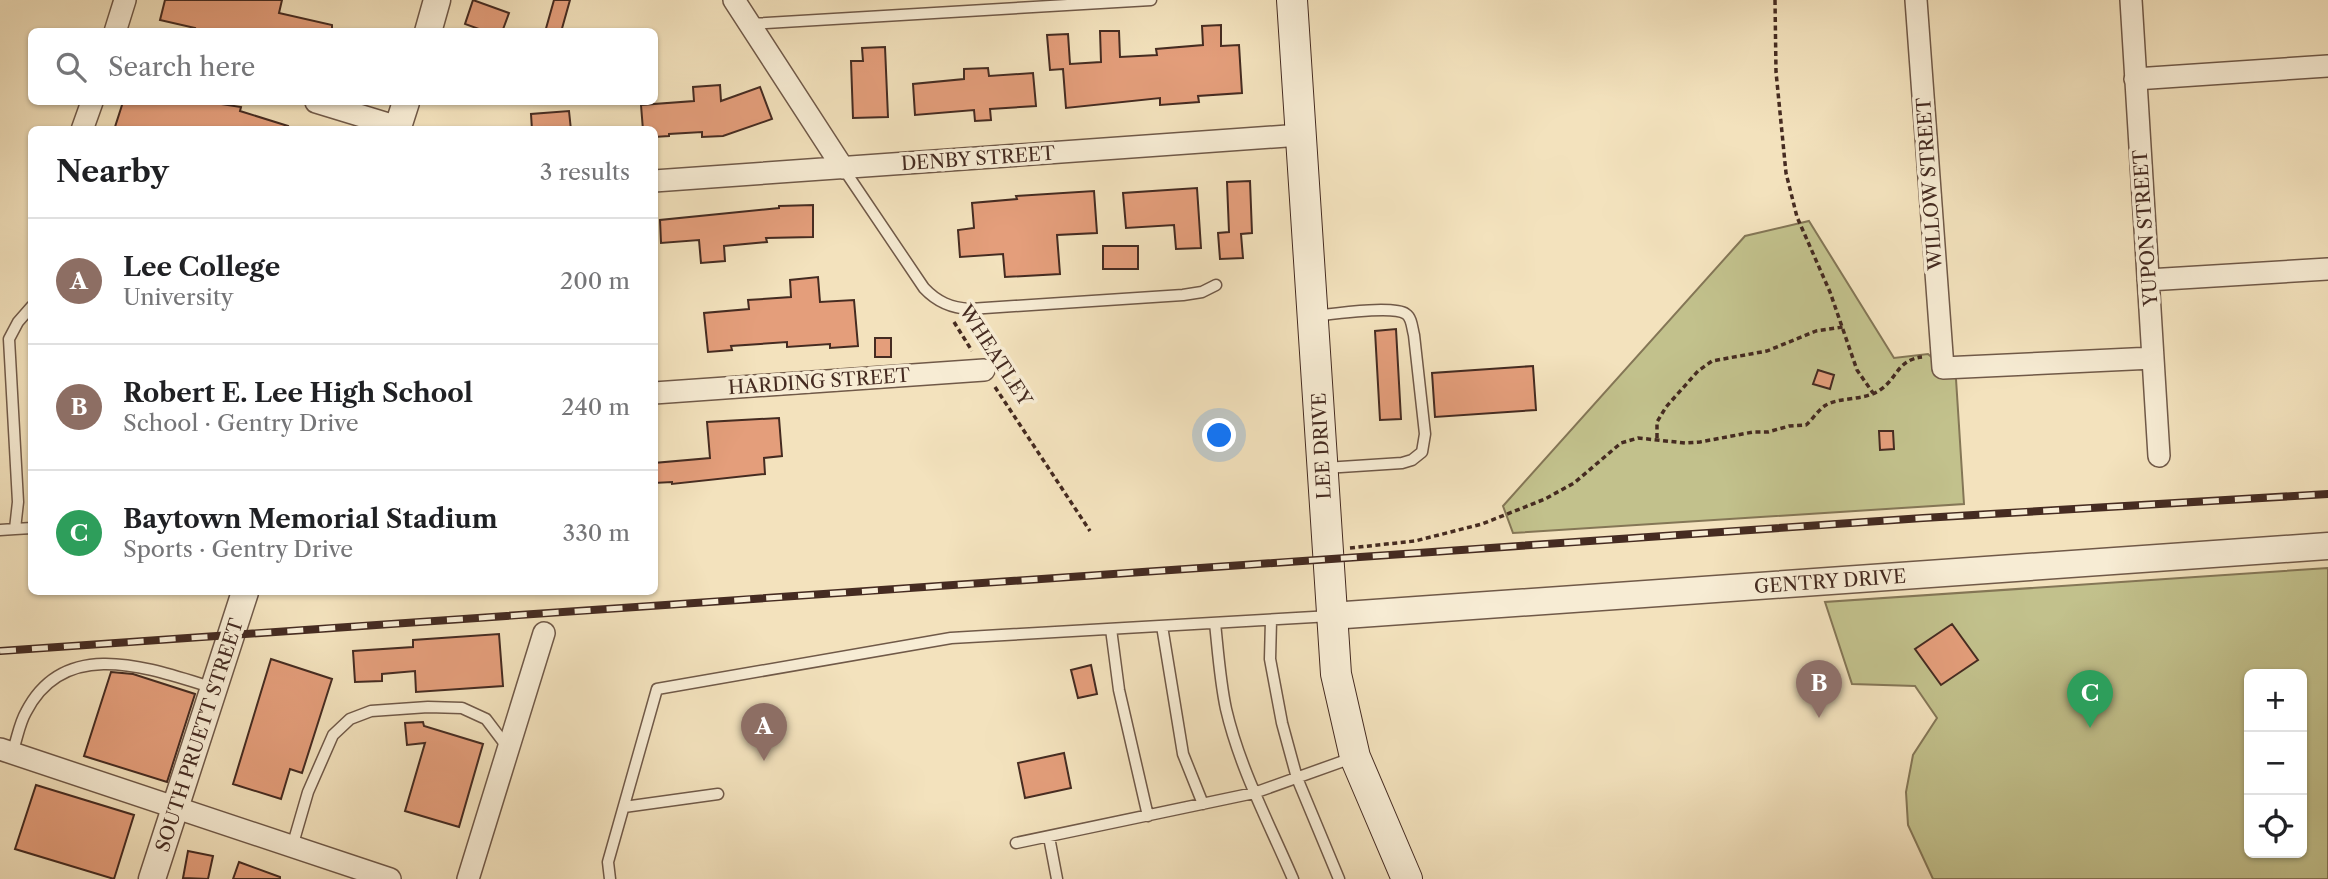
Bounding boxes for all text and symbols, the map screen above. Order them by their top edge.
search box [28,28,658,105]
icon: search [52,48,90,86]
text: Search here [108,51,255,83]
street label: WILLOW STREET [1912,96,1947,272]
street label: DENBY STREET [900,142,1057,175]
street label: YUPON STREET [2129,148,2163,308]
text: Nearby [56,153,169,190]
text: 3 results [540,158,630,186]
text: Lee College [123,251,280,283]
text: A [70,267,88,295]
text: 200 m [560,267,630,295]
text: University [123,283,234,311]
street label: WHEATLEY [954,300,1037,411]
street label: HARDING STREET [727,364,912,399]
text: Robert E. Lee High School [123,377,473,409]
street label: LEE DRIVE [1307,392,1336,500]
text: B [70,393,88,421]
text: 240 m [561,393,630,421]
text: School · Gentry Drive [123,409,359,437]
your location [1202,418,1236,452]
text: Baytown Memorial Stadium [123,503,498,535]
text: C [70,519,88,547]
text: 330 m [563,519,630,547]
text: Sports · Gentry Drive [123,535,353,563]
street label: GENTRY DRIVE [1753,565,1907,598]
street label: SOUTH PRUETT STREET [151,615,248,855]
pin: B [1796,660,1842,718]
map controls [2244,669,2307,858]
button: + [2244,669,2307,732]
pin: C [2067,670,2113,728]
pin: A [741,703,787,761]
button: − [2244,732,2307,795]
button: locate [2244,795,2307,858]

